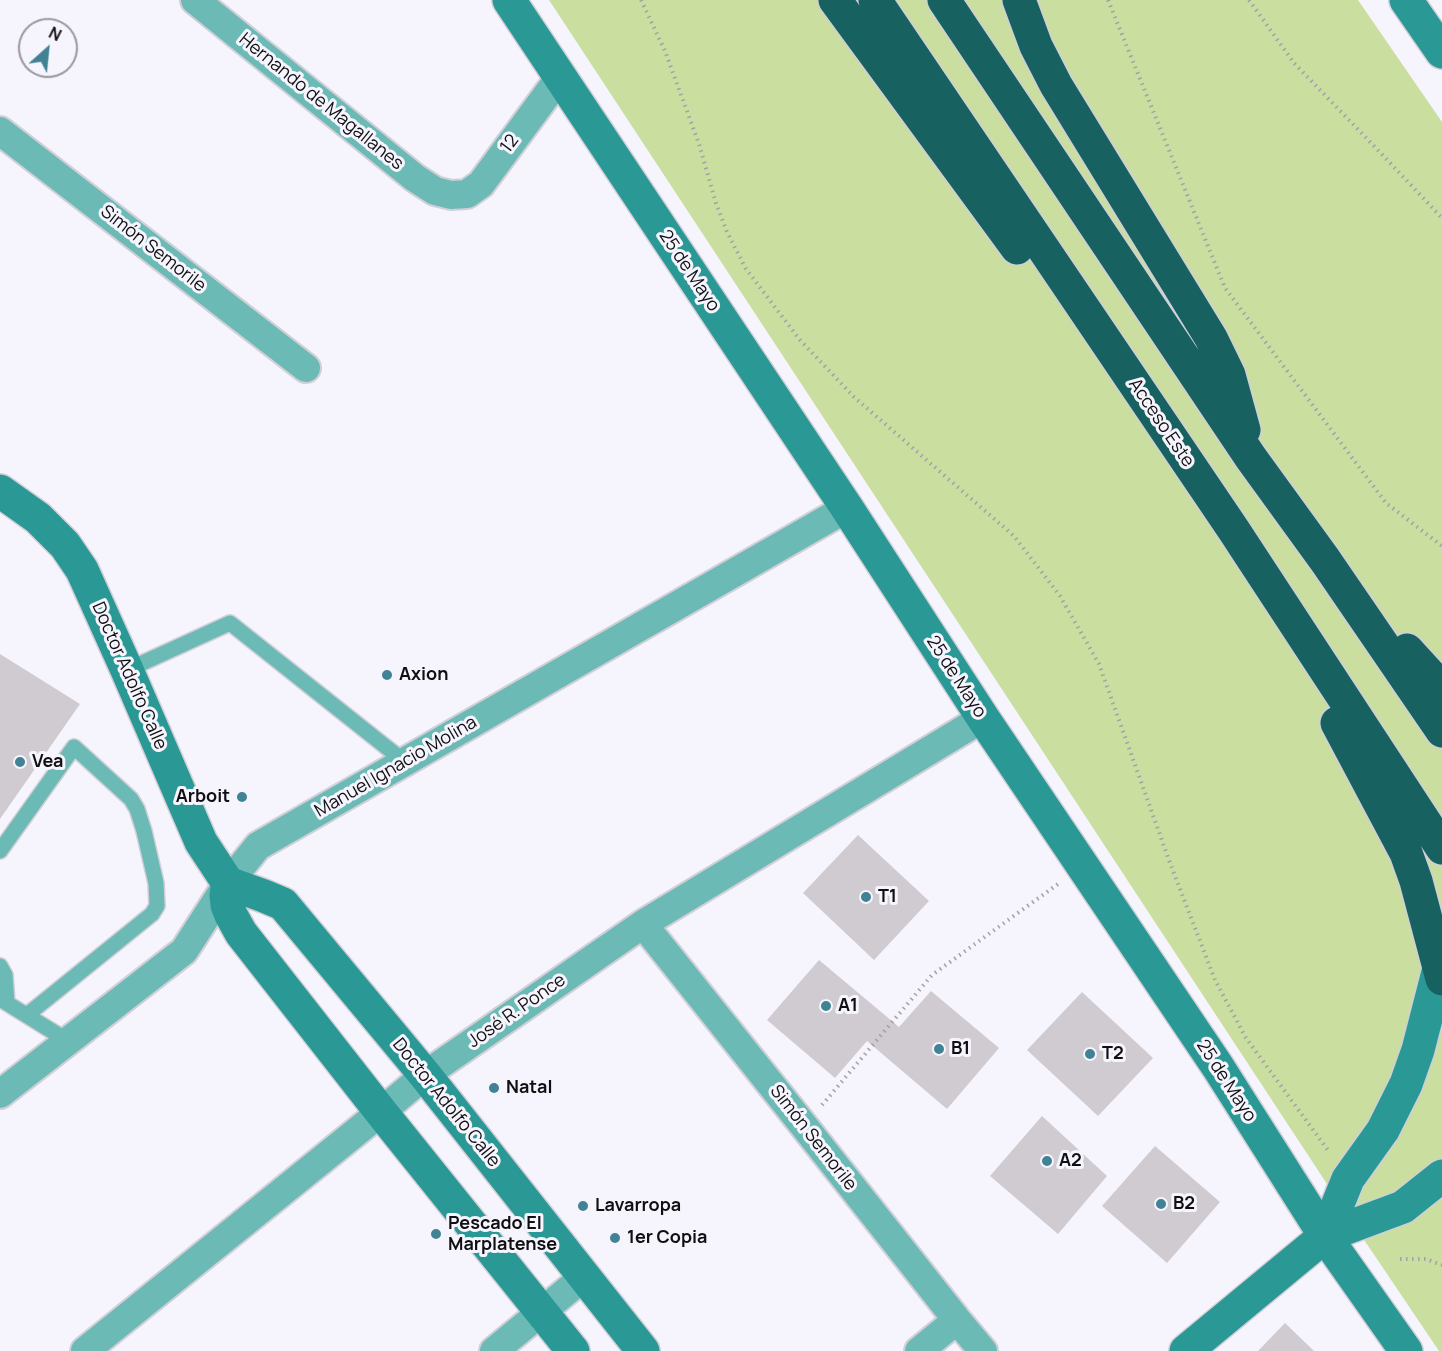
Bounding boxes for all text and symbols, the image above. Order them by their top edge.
north arrow [18,18,78,78]
text: N [45,21,65,46]
street label: Hernando de Magallanes [234,29,408,175]
street label: 12 [496,131,524,157]
street label: Simón Semorile [96,201,210,297]
street label: 25 de Mayo [654,226,724,316]
street label: Acceso Este [1124,375,1198,471]
street label: Doctor Adolfo Calle [87,599,171,753]
street label: 25 de Mayo [922,632,990,722]
place label: Axion [399,664,448,686]
marker: Axion [380,668,394,682]
street label: Manuel Ignacio Molina [311,712,481,822]
place label: Vea [32,751,63,773]
marker: Vea [13,755,27,769]
place label: Arboit [176,786,230,808]
marker: Arboit [235,790,249,804]
place label: T1 [878,886,897,908]
marker: T1 [859,890,873,904]
street label: José R. Ponce [464,969,570,1053]
place label: A1 [838,995,858,1017]
marker: A1 [819,999,833,1013]
street label: Doctor Adolfo Calle [387,1034,505,1172]
street label: 25 de Mayo [1192,1036,1260,1126]
place label: B1 [951,1038,970,1060]
marker: B1 [932,1042,946,1056]
place label: T2 [1102,1043,1124,1065]
marker: T2 [1083,1047,1097,1061]
place label: Natal [506,1077,553,1099]
marker: Natal [487,1081,501,1095]
street label: Simón Semorile [765,1081,861,1195]
place label: A2 [1059,1150,1082,1172]
marker: A2 [1040,1154,1054,1168]
place label: B2 [1173,1193,1195,1215]
place label: Lavarropa [595,1195,681,1217]
marker: B2 [1154,1197,1168,1211]
marker: Lavarropa [576,1199,590,1213]
place label: Pescado El Marplatense [448,1213,557,1256]
marker: Pescado El Marplatense [429,1227,443,1241]
place label: 1er Copia [627,1227,707,1249]
marker: 1er Copia [608,1231,622,1245]

